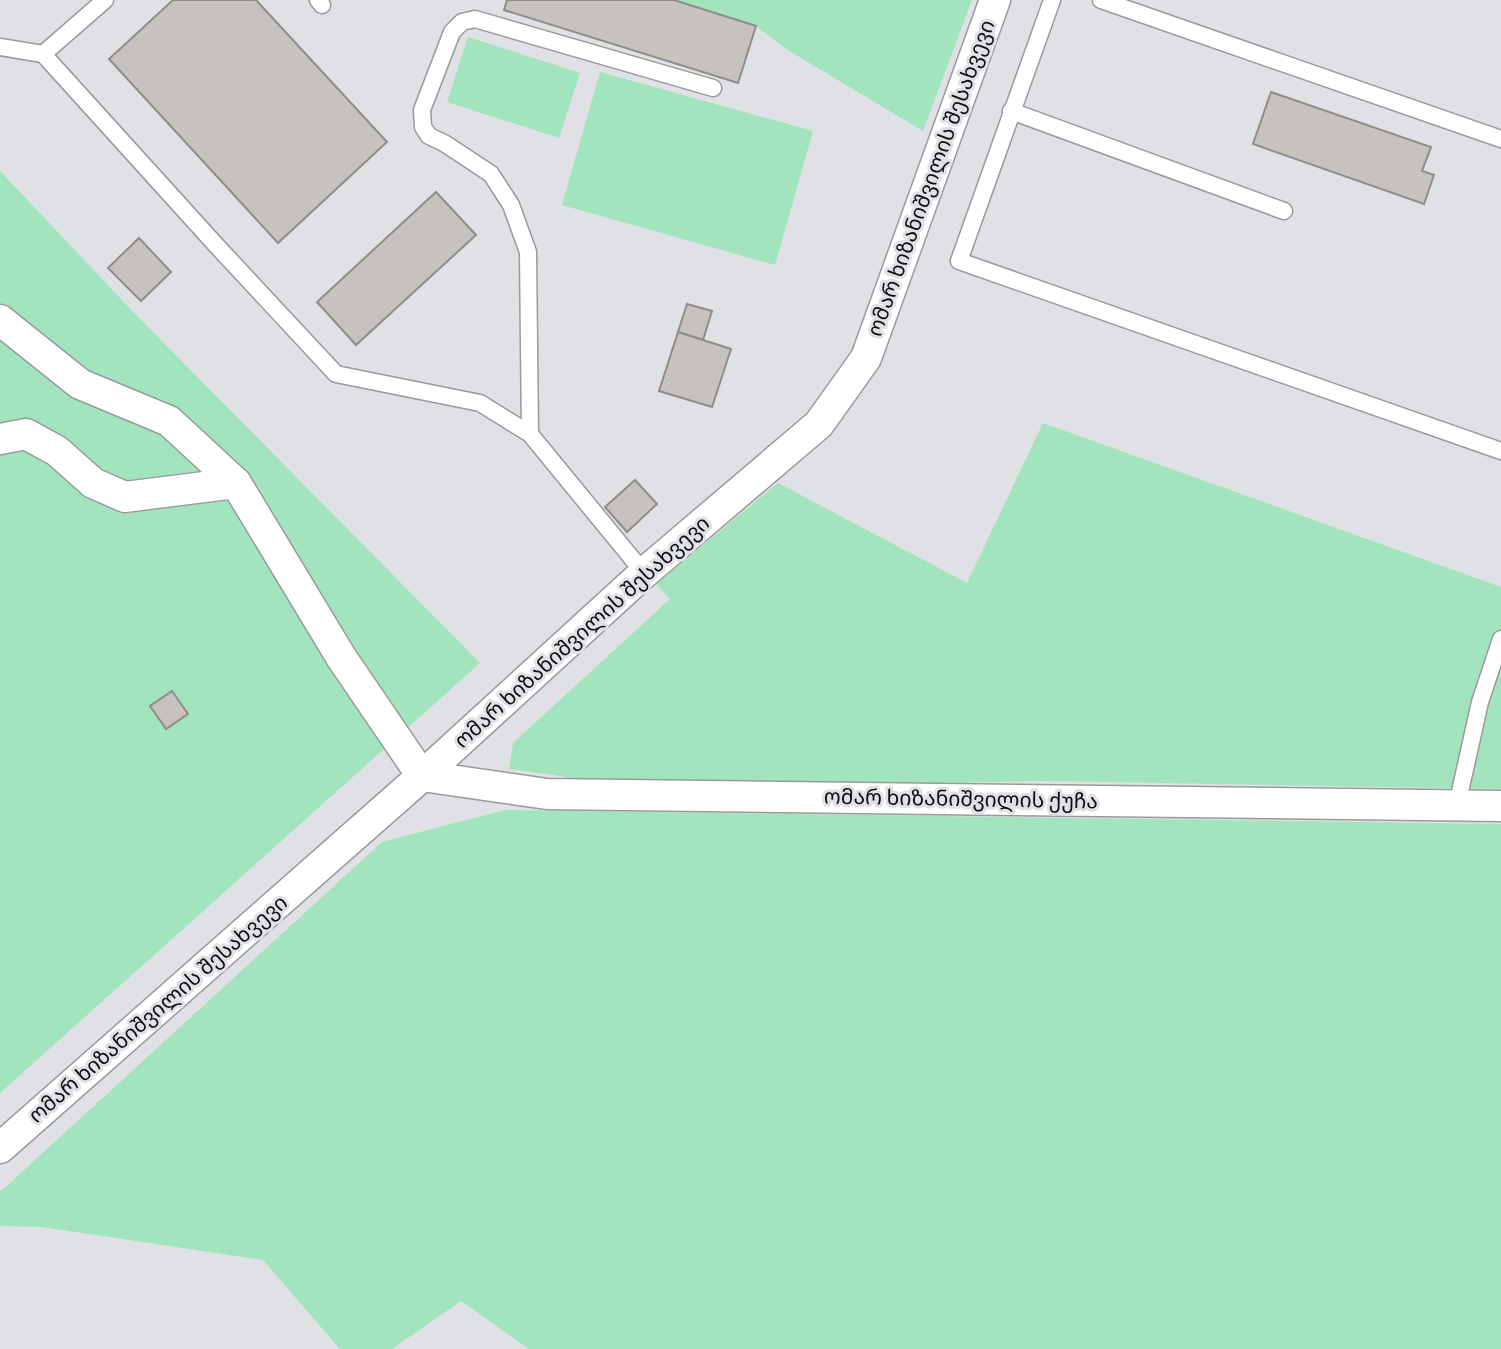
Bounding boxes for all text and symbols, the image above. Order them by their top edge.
street label: ომარ ხიზანიშვილის შესახვევი [858,15,1002,340]
street label: ომარ ხიზანიშვილის შესახვევი [446,507,716,755]
street label: ომარ ხიზანიშვილის ქუჩა [824,780,1098,816]
street label: ომარ ხიზანიშვილის შესახვევი [21,886,294,1130]

